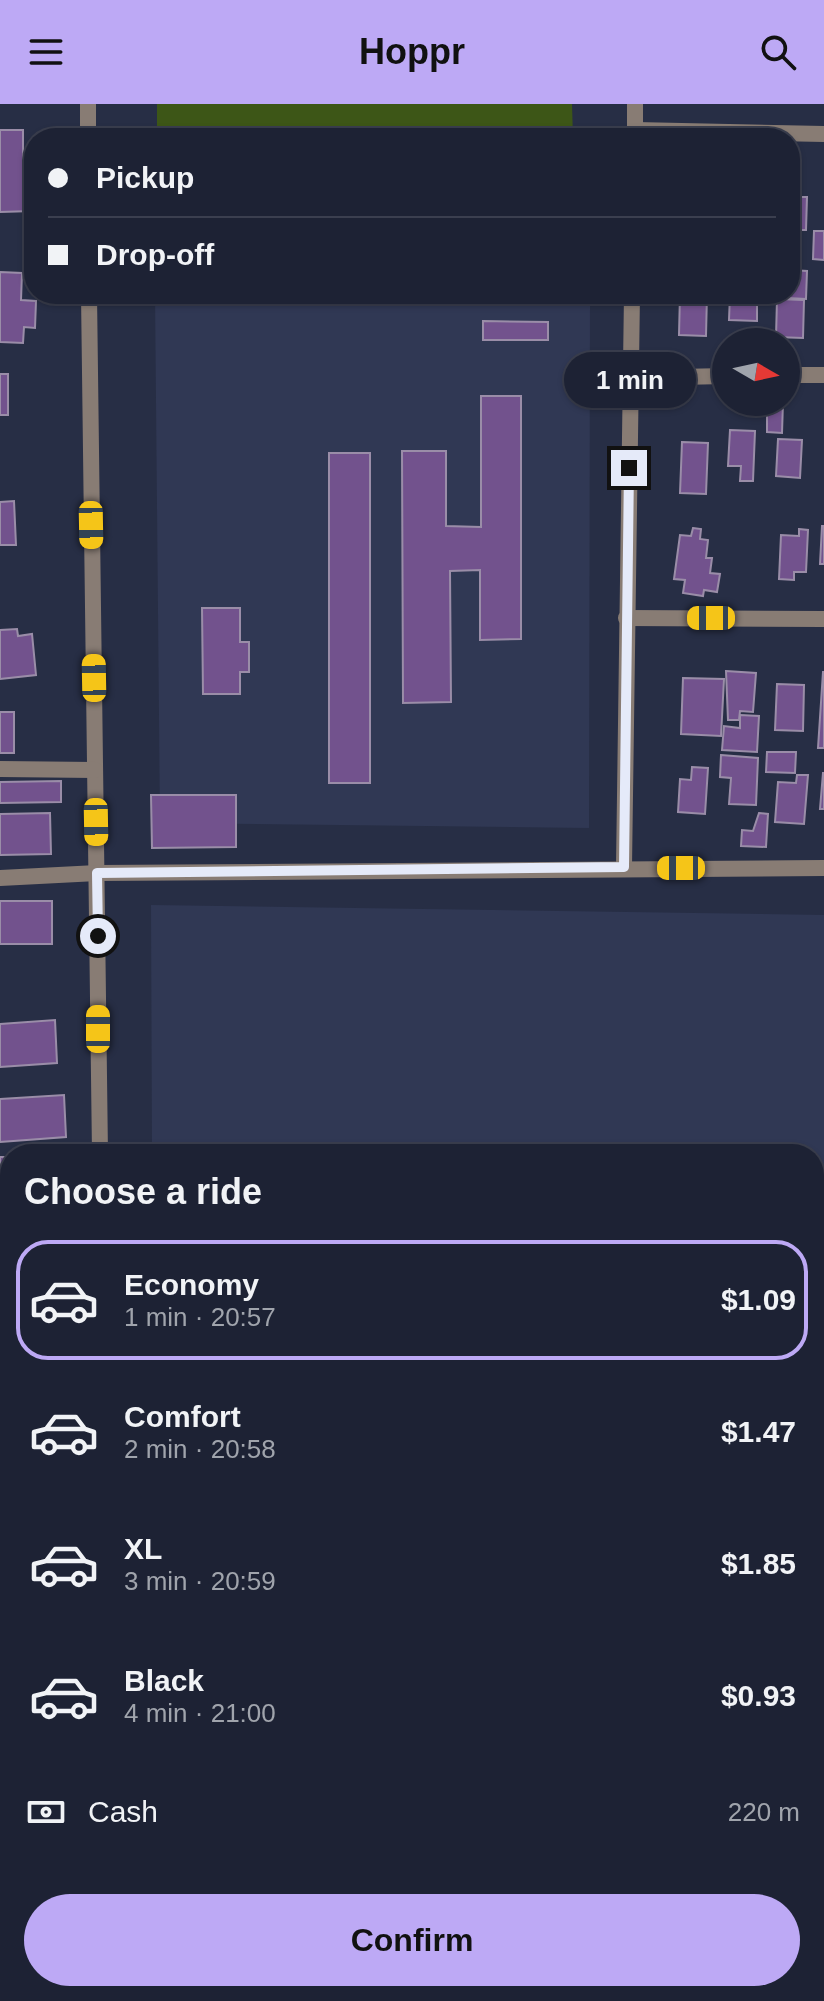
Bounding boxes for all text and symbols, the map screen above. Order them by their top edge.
icon: menu [24,30,68,74]
icon: search [756,30,800,74]
text: Hoppr [359,31,465,72]
text: Pickup [96,161,194,194]
text: Drop-off [96,238,214,271]
north arrow [712,328,800,416]
map controls [712,328,800,416]
callout: 1 min [563,352,695,408]
text: 1 min [596,365,664,395]
route end [611,450,647,486]
car [79,501,103,549]
car [687,606,735,630]
car [82,654,106,702]
car [84,798,108,846]
car [657,856,705,880]
route start [80,918,116,954]
car [86,1005,110,1053]
text: Choose a ride [24,1171,262,1212]
icon: car [28,1264,100,1336]
text: Economy [124,1268,259,1301]
text: $1.09 [721,1283,796,1316]
text: 1 min · 20:57 [124,1302,276,1332]
icon: car [28,1396,100,1468]
text: Comfort [124,1400,241,1433]
text: $1.47 [721,1415,796,1448]
text: 2 min · 20:58 [124,1434,276,1464]
icon: car [28,1528,100,1600]
text: XL [124,1532,162,1565]
text: $1.85 [721,1547,796,1580]
text: 3 min · 20:59 [124,1566,276,1596]
icon: car [28,1660,100,1732]
text: Black [124,1664,204,1697]
text: $0.93 [721,1679,796,1712]
text: 4 min · 21:00 [124,1698,276,1728]
icon: cash [24,1790,68,1834]
text: Cash [88,1795,158,1828]
text: 220 m [728,1797,800,1827]
button: Confirm [24,1894,800,1986]

